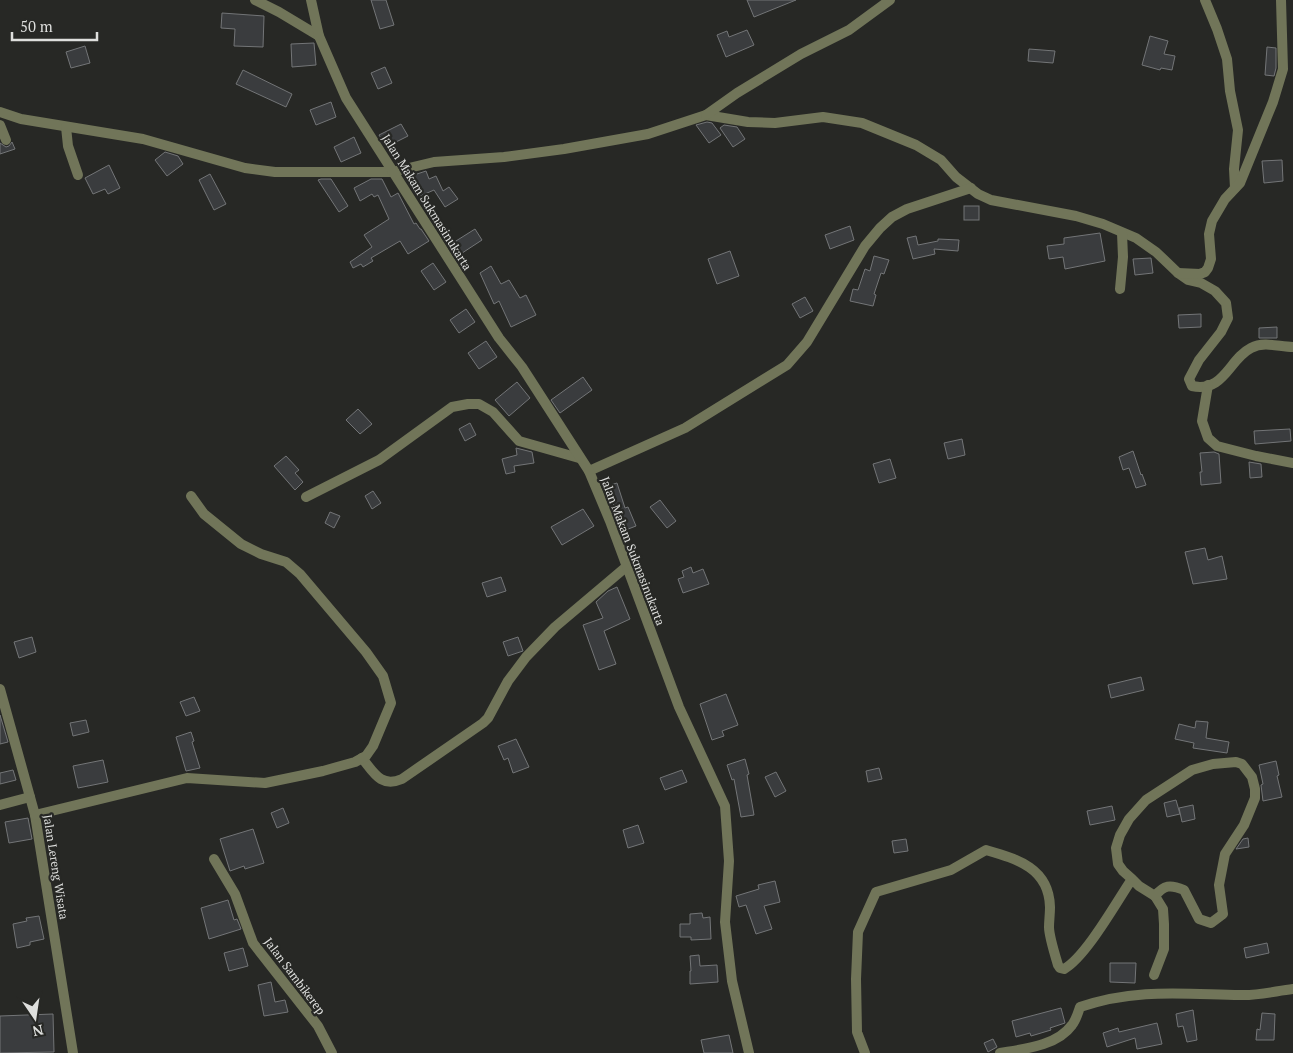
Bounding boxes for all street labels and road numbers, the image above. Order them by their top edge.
street label: Jalan Makam Sukmasinukarta [379,131,475,273]
street label: Jalan Makam Sukmasinukarta [598,475,668,627]
street label: Jalan Lereng Wisata [40,813,72,921]
street label: Jalan Sambikerep [261,935,329,1018]

